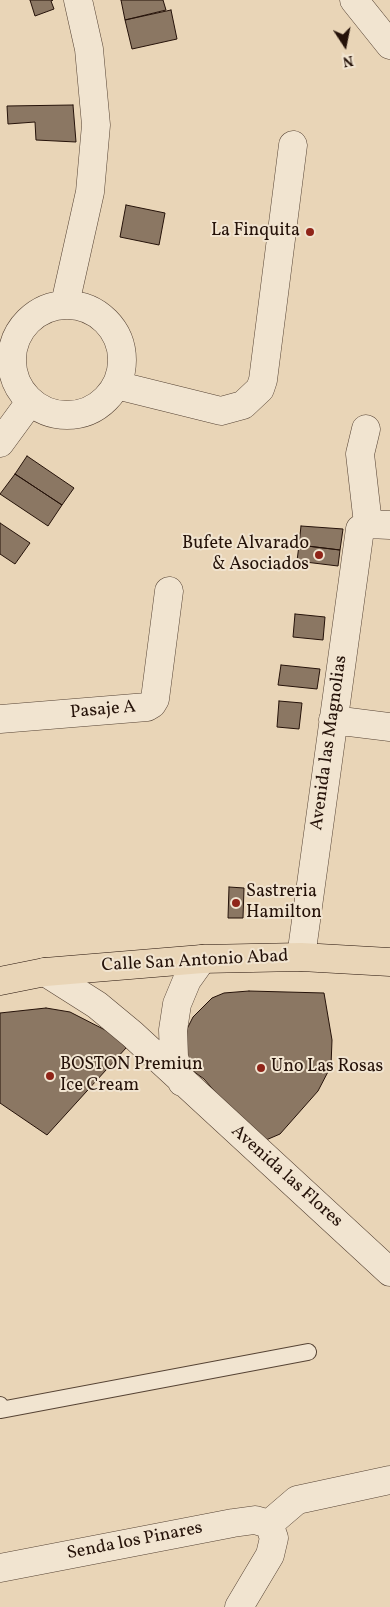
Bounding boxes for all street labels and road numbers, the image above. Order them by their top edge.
street label: Avenida las Magnolias [307,654,353,832]
street label: Pasaje A [69,697,137,725]
street label: Calle San Antonio Abad [101,946,289,978]
street label: Avenida las Flores [226,1121,346,1233]
street label: Senda los Pinares [65,1518,205,1566]

